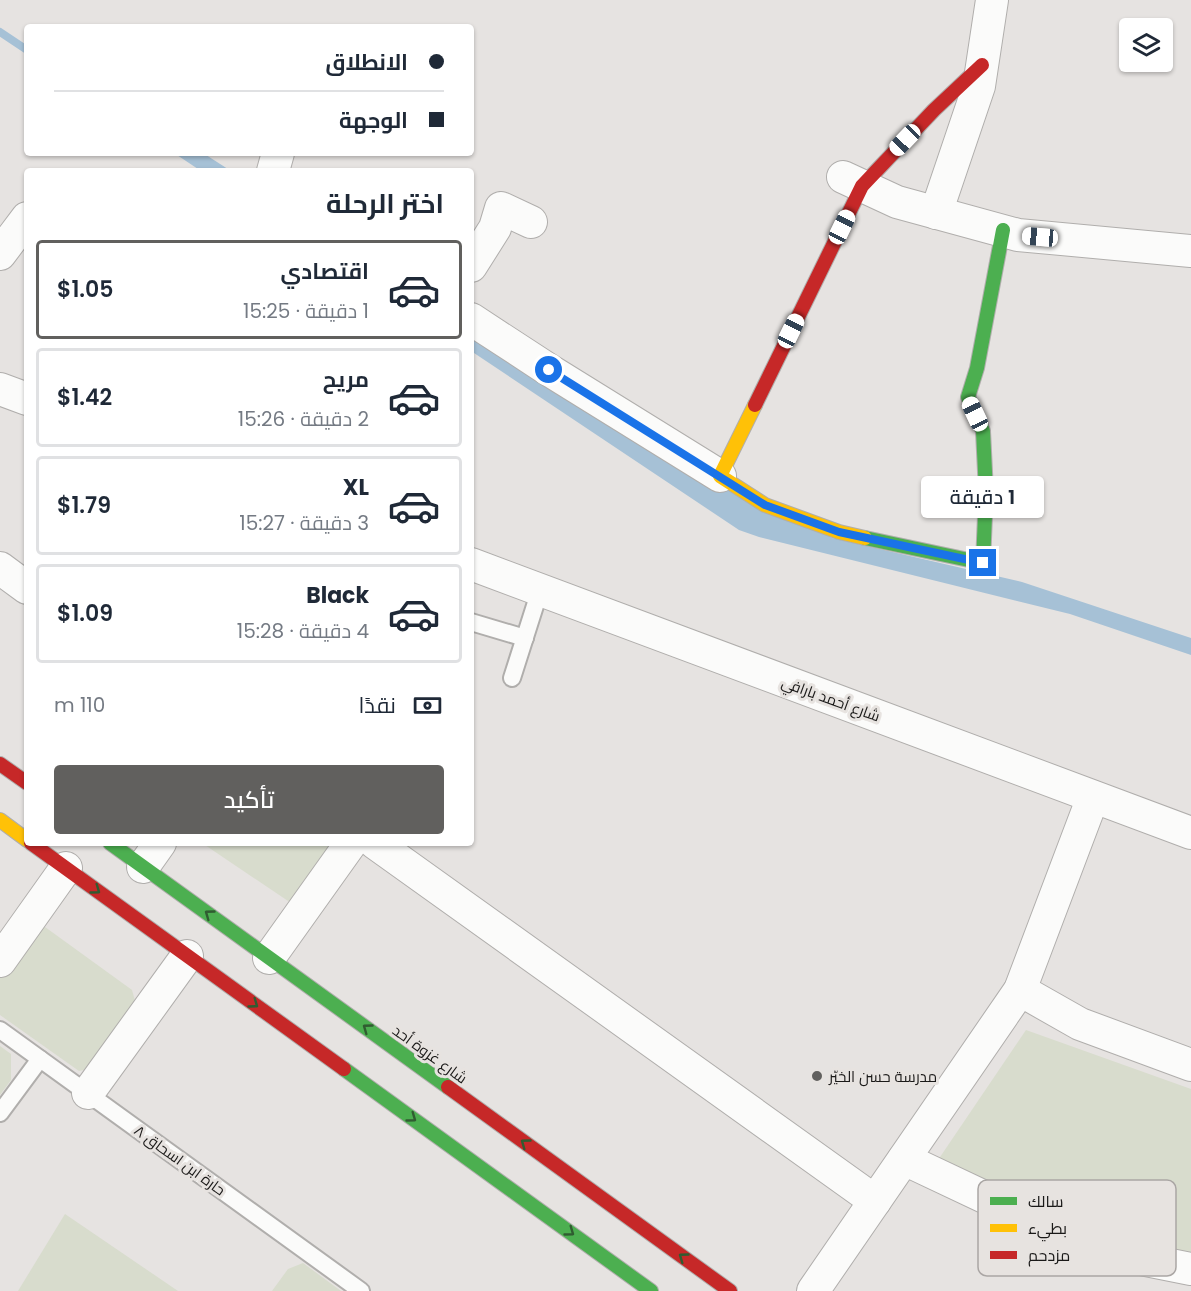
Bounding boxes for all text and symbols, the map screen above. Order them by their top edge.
map controls [1119,18,1173,72]
button: layers [1119,18,1173,72]
text: الانطلاق [325,47,408,78]
text: الوجهة [339,105,408,136]
car [886,121,924,159]
text: اختر الرحلة [326,185,444,222]
car [826,207,858,247]
car [1021,226,1059,248]
text: اقتصادي [280,256,369,287]
icon: car [387,263,441,317]
text: $1.05 [57,274,113,305]
text: 1 دقيقة · 15:25 [243,297,369,325]
car [775,311,807,351]
route start [535,356,562,383]
text: مريح [323,364,369,395]
icon: car [387,371,441,425]
text: $1.42 [57,382,112,413]
car [959,394,991,434]
text: 2 دقيقة · 15:26 [238,405,369,433]
text: XL [343,472,369,503]
callout: 1 دقيقة [922,476,1044,518]
icon: car [387,479,441,533]
text: 1 دقيقة [950,483,1015,511]
text: $1.79 [57,490,111,521]
text: 3 دقيقة · 15:27 [239,509,369,537]
route end [969,549,996,576]
text: Black [306,580,369,611]
icon: car [387,587,441,641]
text: $1.09 [57,598,113,629]
text: 4 دقيقة · 15:28 [237,617,369,645]
street label: شارع أحمد بارافي [778,671,883,728]
icon: cash [411,689,444,722]
text: نقدًا [358,690,396,721]
text: 110 m [54,691,105,719]
button: تأكيد [54,765,444,834]
one-way arrow [89,882,100,893]
one-way arrow [204,910,215,921]
one-way arrow [247,997,258,1008]
street label: شارع غزوة أحد [388,1020,472,1089]
one-way arrow [362,1024,373,1035]
place label: مدرسة حسن الخيّر [828,1066,937,1087]
marker: مدرسة حسن الخيّر [810,1069,824,1083]
one-way arrow [405,1111,416,1122]
street label: حارة ابن اسحاق ٨ [130,1120,230,1200]
one-way arrow [520,1139,531,1150]
legend [978,1180,1176,1276]
text: سالك [1028,1190,1063,1213]
text: بطيء [1028,1217,1067,1242]
one-way arrow [563,1225,574,1236]
text: مزدحم [1028,1244,1070,1267]
one-way arrow [678,1253,689,1264]

